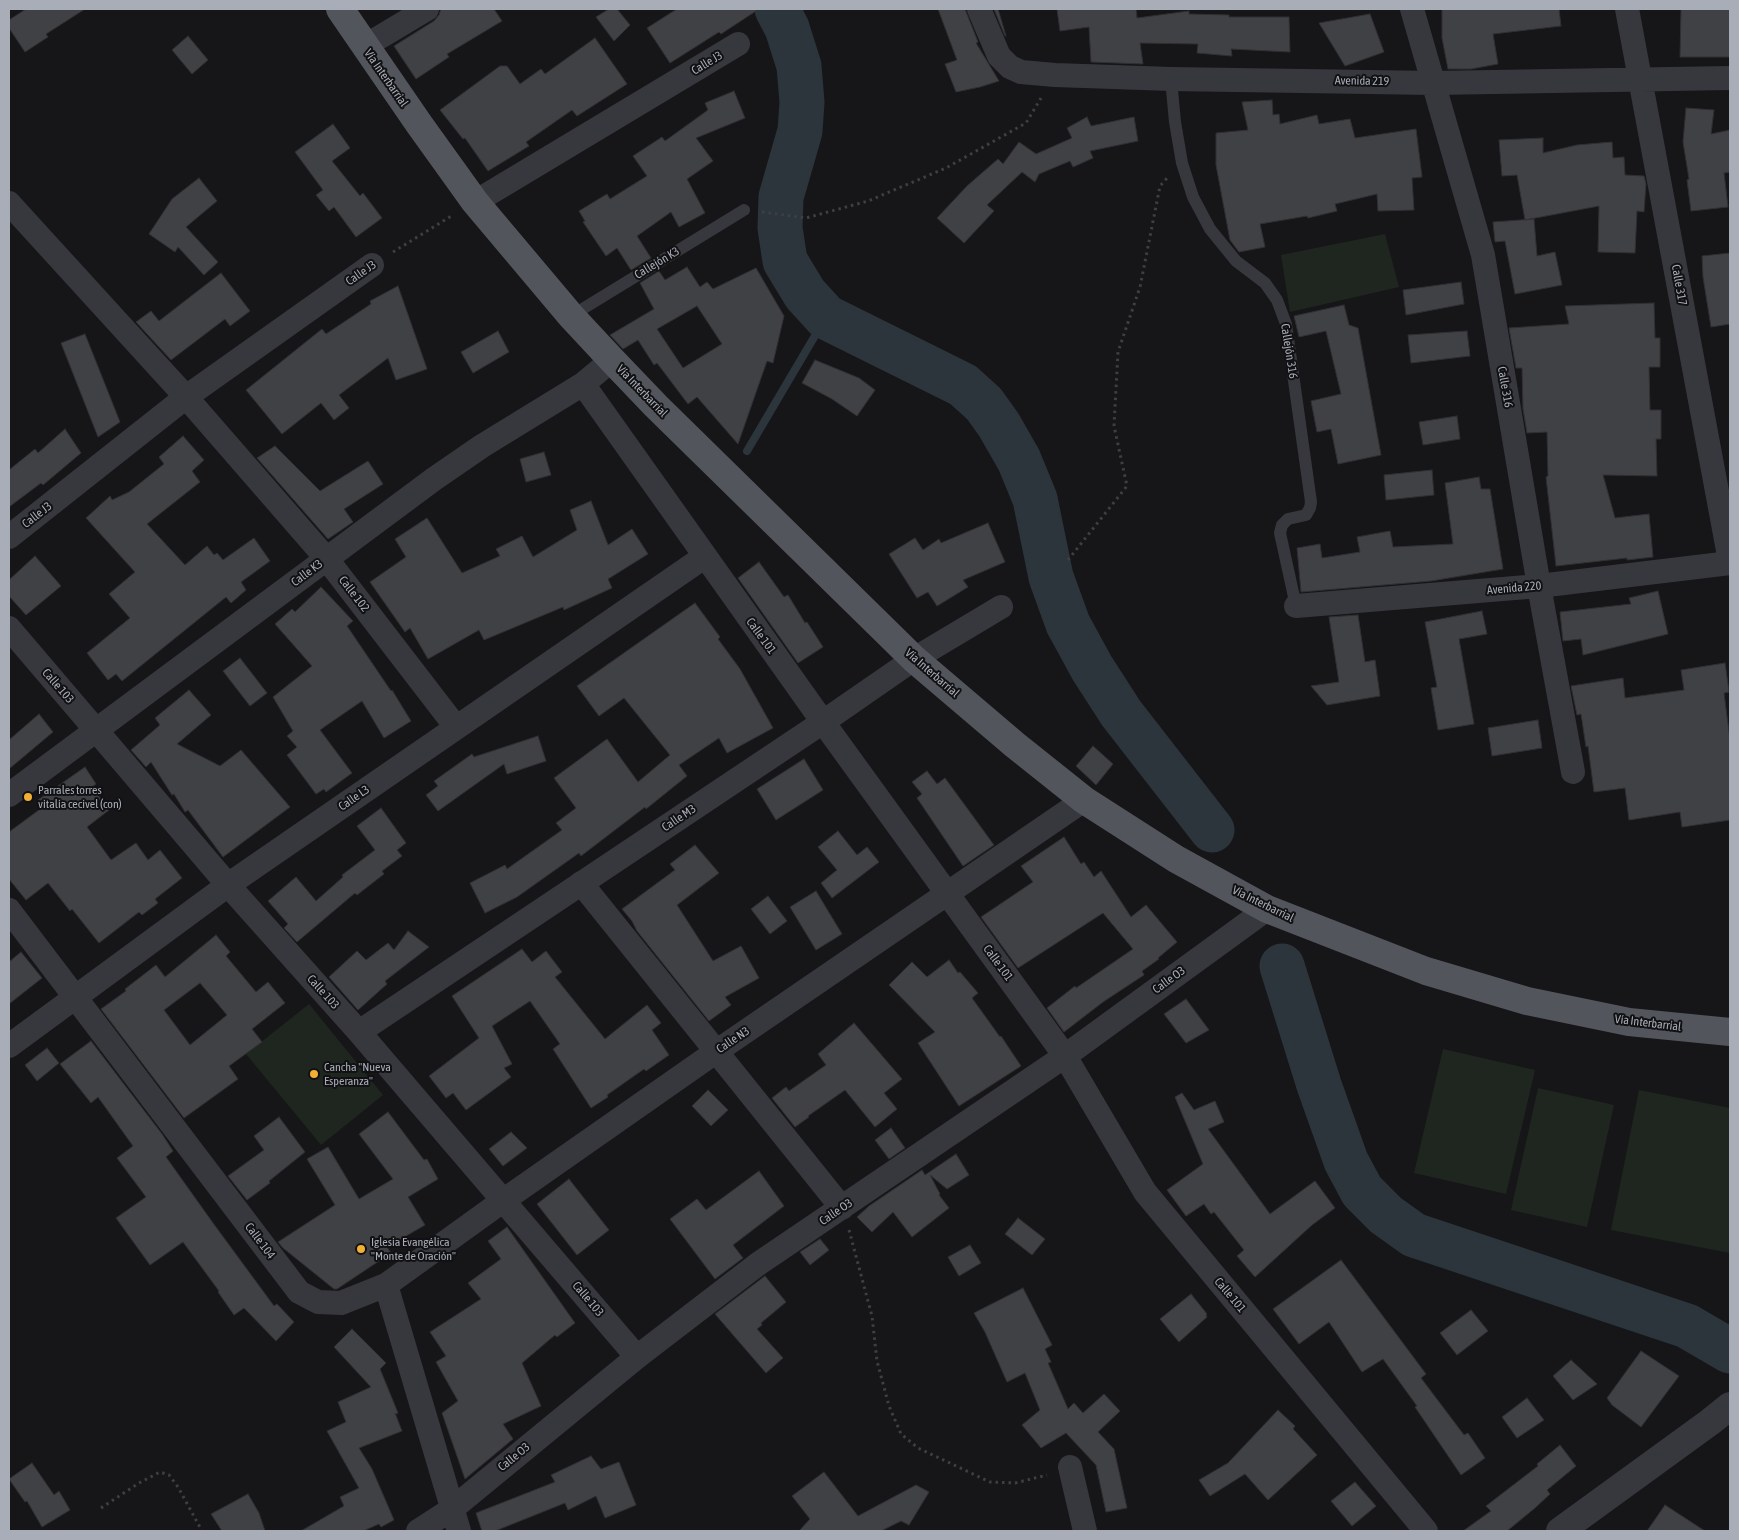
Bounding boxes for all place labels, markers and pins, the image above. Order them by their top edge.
place label: Parrales torres vitalia cecivel (con) [38,783,122,811]
marker: Parrales torres vitalia cecivel (con) [22,791,34,803]
place label: Cancha "Nueva Esperanza" [324,1060,391,1088]
marker: Cancha "Nueva Esperanza" [308,1068,320,1080]
place label: Iglesia Evangélica "Monte de Oración" [371,1235,456,1263]
marker: Iglesia Evangélica "Monte de Oración" [355,1243,367,1255]

